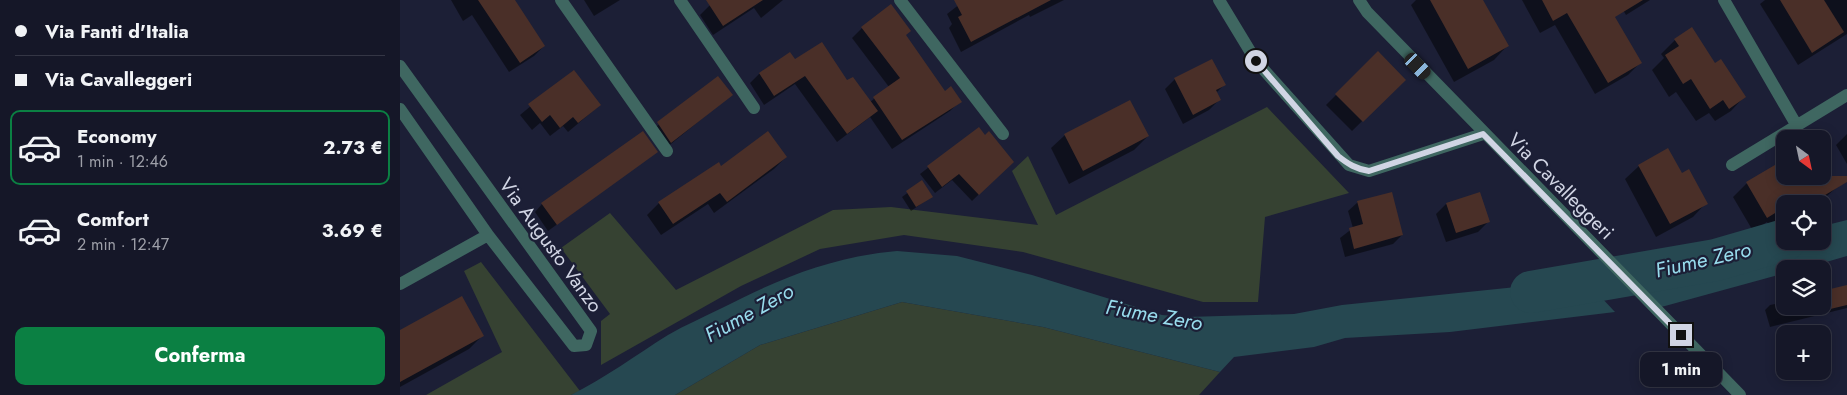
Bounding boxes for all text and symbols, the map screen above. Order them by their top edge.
text: Via Fanti d'Italia [45,18,189,45]
route start [1245,50,1267,72]
car [1402,50,1433,82]
text: Via Cavalleggeri [45,66,192,93]
text: Economy [77,123,157,150]
icon: car [17,125,62,170]
street label: Via Cavalleggeri [1501,126,1621,246]
north arrow [1776,130,1831,185]
map controls [1776,130,1831,380]
text: 2.73 € [323,134,383,161]
text: 1 min · 12:46 [77,150,168,173]
street label: Via Augusto Vanzo [492,172,609,319]
button: locate [1776,195,1831,250]
text: Comfort [77,206,149,233]
icon: car [17,208,62,253]
text: 3.69 € [322,217,383,244]
text: 2 min · 12:47 [77,233,169,256]
water label: Fiume Zero [1652,234,1754,286]
button: layers [1776,260,1831,315]
water label: Fiume Zero [699,276,799,350]
water label: Fiume Zero [1103,292,1205,338]
route end [1670,324,1692,346]
button: + [1776,325,1831,380]
button: Conferma [15,327,385,385]
callout: 1 min [1640,352,1722,388]
text: 1 min [1661,358,1701,381]

